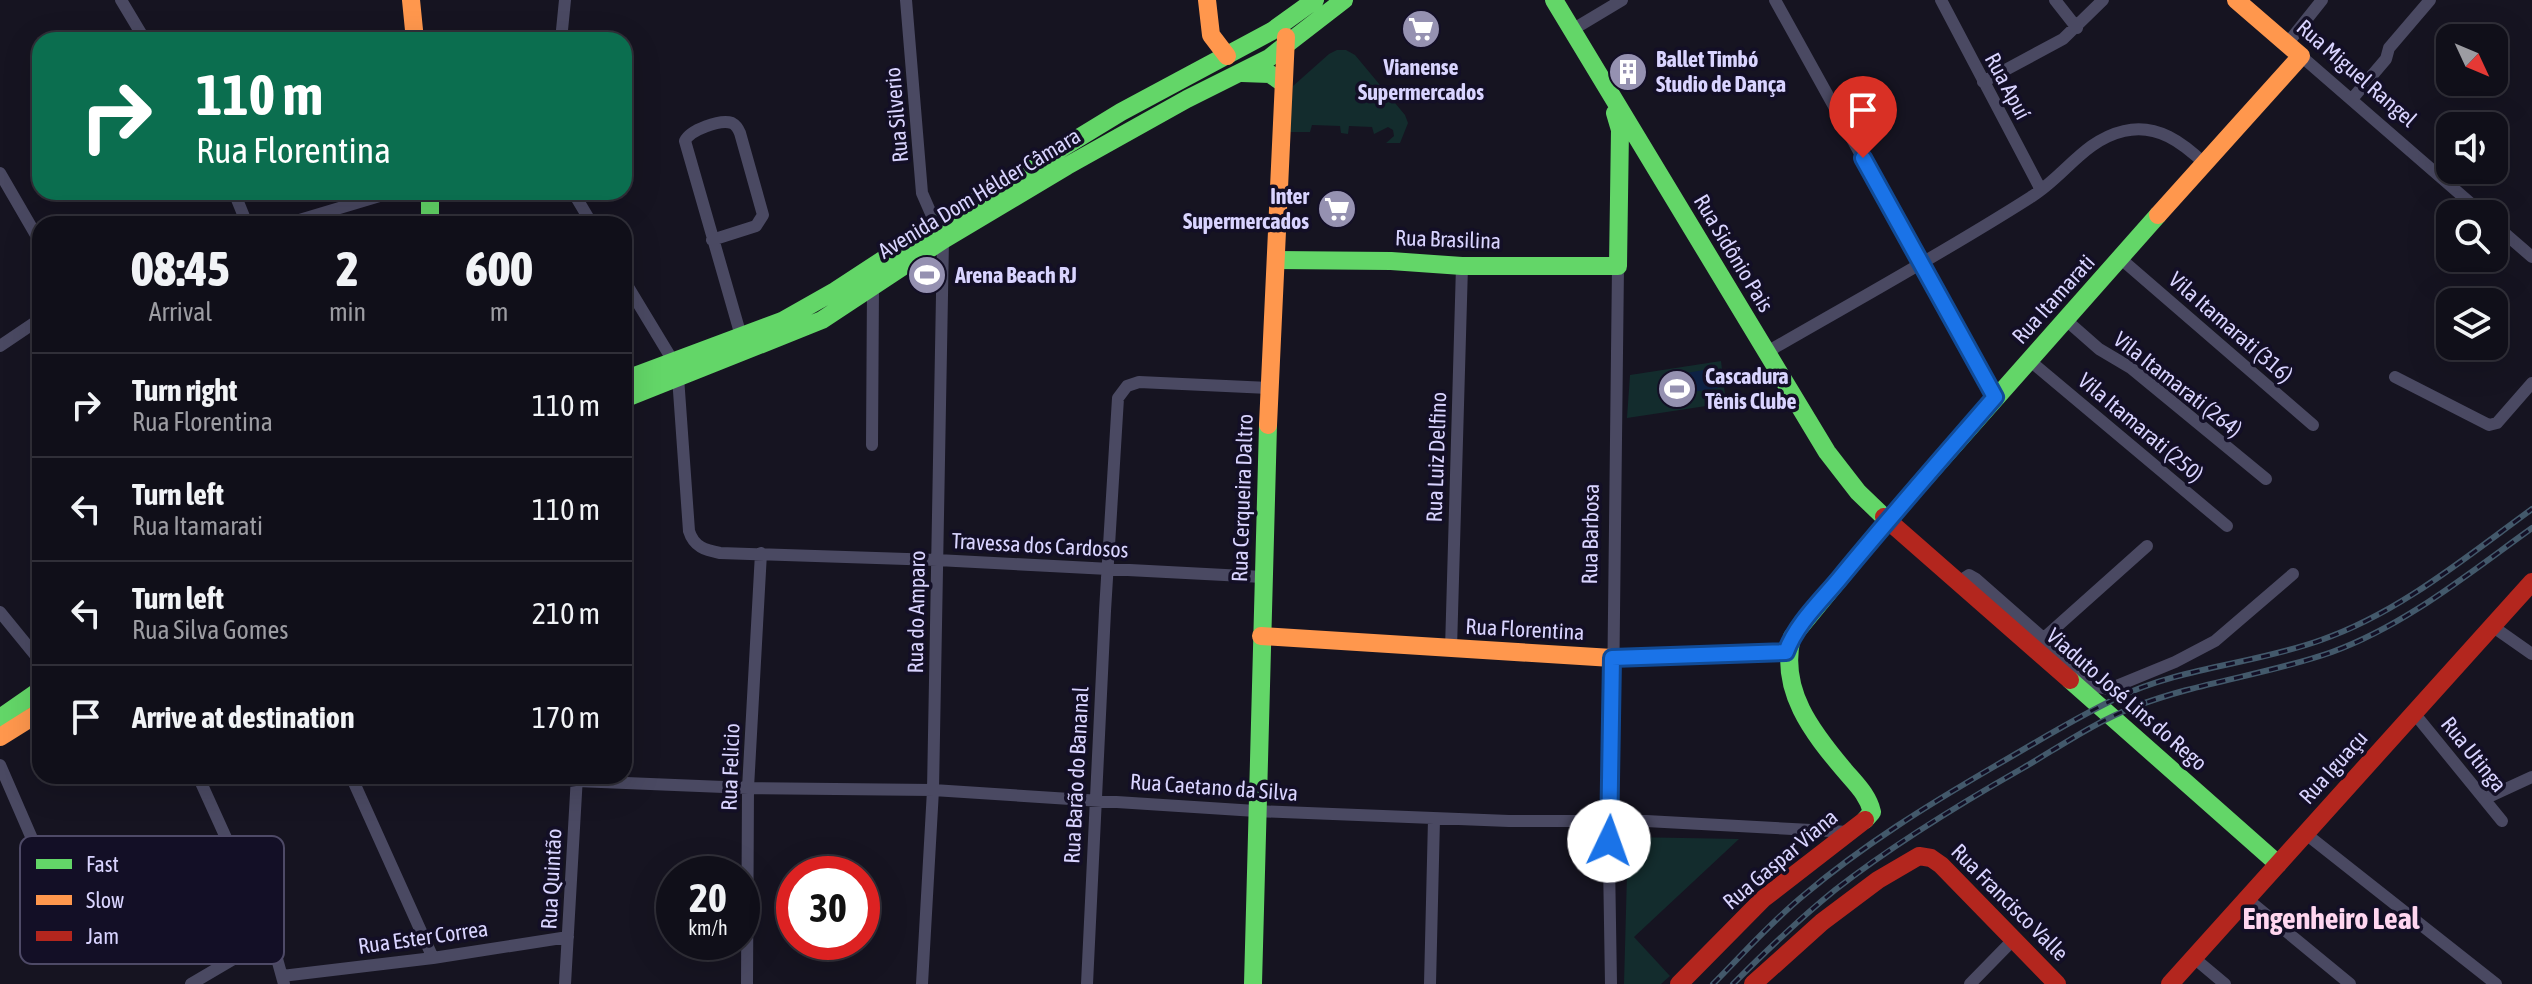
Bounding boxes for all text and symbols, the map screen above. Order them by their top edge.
supermarket icon: Vianense Supermercados [1400,8,1442,50]
street label: Rua Miguel Rangel [2292,14,2422,132]
north arrow [2436,24,2508,96]
map controls [2436,24,2508,360]
place label: Ballet Timbó Studio de Dança [1656,46,1786,97]
street label: Rua Apuí [1980,48,2036,124]
building icon: Ballet Timbó Studio de Dança [1607,51,1649,93]
place label: Vianense Supermercados [1358,54,1484,105]
text: 110 m [196,63,323,127]
icon: right [64,64,168,168]
street label: Rua Silverio [879,66,913,164]
pin [1829,76,1897,158]
icon: arrive [1841,88,1885,132]
button: sound [2436,112,2508,184]
street label: Avenida Dom Hélder Câmara [873,122,1085,264]
text: Rua Florentina [196,129,391,171]
place label: Inter Supermercados [1183,183,1310,234]
supermarket icon: Inter Supermercados [1316,188,1358,230]
street label: Rua Sidônio Pais [1689,190,1779,317]
button: search [2436,200,2508,272]
street label: Rua Brasilina [1394,224,1502,254]
text: 08:45 [131,241,230,296]
text: 2 [336,241,359,296]
text: 600 [465,241,533,296]
street label: Rua Itamarati [2006,249,2100,349]
sports icon: Arena Beach RJ [906,254,948,296]
place label: Arena Beach RJ [954,262,1077,288]
street label: Vila Itamarati (316) [2164,266,2298,388]
button: layers [2436,288,2508,360]
text: Arrival [149,297,212,327]
text: min [329,297,366,327]
text: m [490,297,508,327]
street label: Vila Itamarati (264) [2109,326,2247,442]
place label: Cascadura Tênis Clube [1705,363,1797,414]
street label: Vila Itamarati (250) [2073,367,2209,487]
sports icon: Cascadura Tênis Clube [1656,368,1698,410]
text: Turn right [132,373,238,407]
icon: right [64,383,108,427]
text: 110 m [532,388,600,422]
street label: Rua Luiz Delfino [1421,391,1451,523]
text: Rua Florentina [132,407,273,437]
street label: Rua Cerqueira Daltro [1226,413,1258,583]
text: Turn left [132,477,224,511]
street label: Rua Barbosa [1576,483,1604,585]
icon: left [64,487,108,531]
text: 110 m [532,492,600,526]
text: Rua Itamarati [132,511,263,541]
street label: Travessa dos Cardosos [951,527,1129,563]
street label: Rua do Amparo [902,550,930,674]
text: Turn left [132,581,224,615]
icon: left [64,591,108,635]
text: 210 m [532,596,600,630]
street label: Rua Florentina [1465,613,1585,645]
text: Rua Silva Gomes [132,615,289,645]
street label: Viaduto José Lins do Rego [2042,622,2212,776]
street label: Rua Barão do Bananal [1058,686,1094,864]
icon: arrive [64,695,108,739]
text: Arrive at destination [132,700,354,734]
text: 170 m [532,700,600,734]
street label: Rua Utinga [2436,711,2512,797]
street label: Rua Felicio [715,723,745,811]
street label: Rua Iguaçu [2293,725,2373,809]
street label: Rua Caetano da Silva [1129,768,1299,806]
position arrow [1567,799,1651,883]
street label: Rua Gaspar Viana [1717,804,1843,914]
street label: Rua Quintão [535,828,567,930]
legend [20,836,284,964]
street label: Rua Francisco Valle [1946,838,2074,966]
text: Fast [86,851,119,877]
speed limit sign: 30 [776,856,880,960]
text: 20 [689,875,727,920]
text: Slow [86,887,124,913]
district label: Engenheiro Leal [2242,901,2421,935]
street label: Rua Ester Correa [356,915,490,959]
text: km/h [688,916,728,939]
text: Jam [86,923,119,949]

